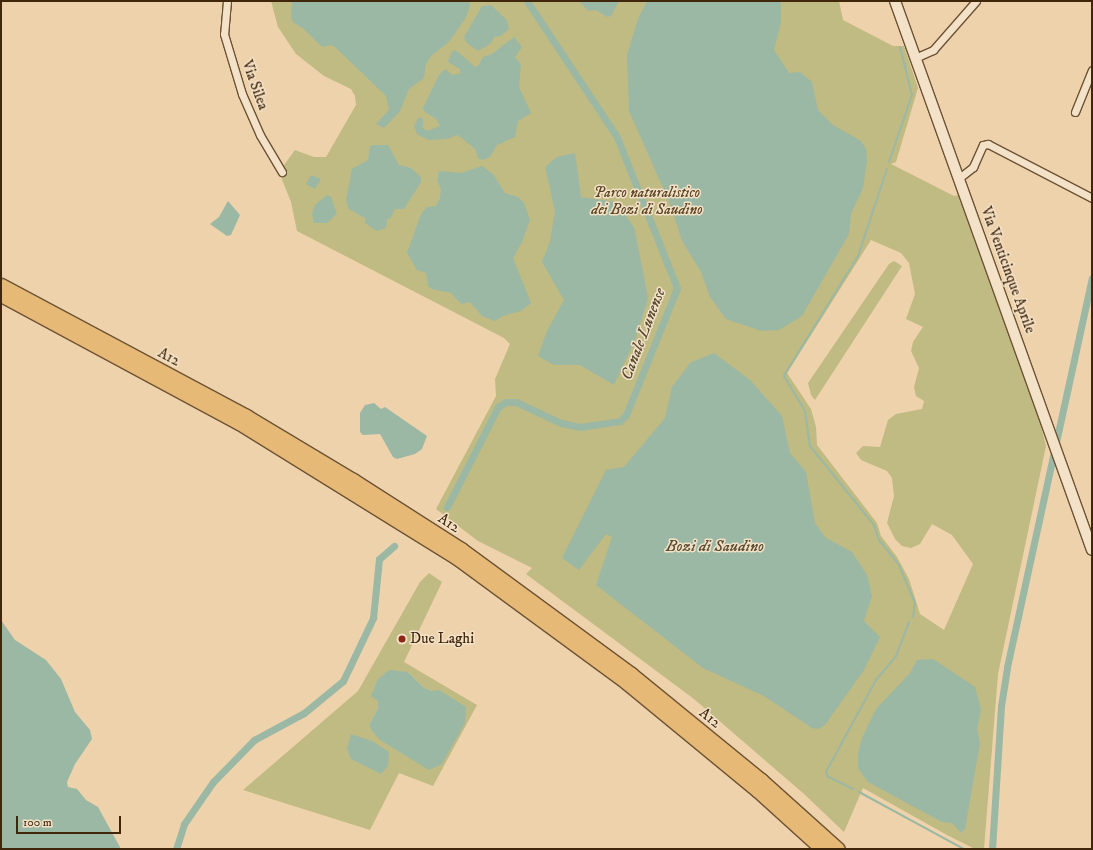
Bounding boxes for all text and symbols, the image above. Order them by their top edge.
street label: Via Silea [238,58,272,112]
park label: Parco naturalistico dei Bozi di Saudino [591,183,703,218]
street label: Via Venticinque Aprile [977,204,1039,336]
water label: Canale Lunense [617,285,669,383]
street label: A12 [155,344,183,370]
street label: A12 [435,509,463,537]
water label: Bozi di Saudino [666,536,764,556]
place label: Due Laghi [410,630,474,648]
marker: Due Laghi [397,634,407,644]
street label: A12 [696,704,724,732]
scale bar [18,808,123,834]
text: 100 m [23,815,52,830]

